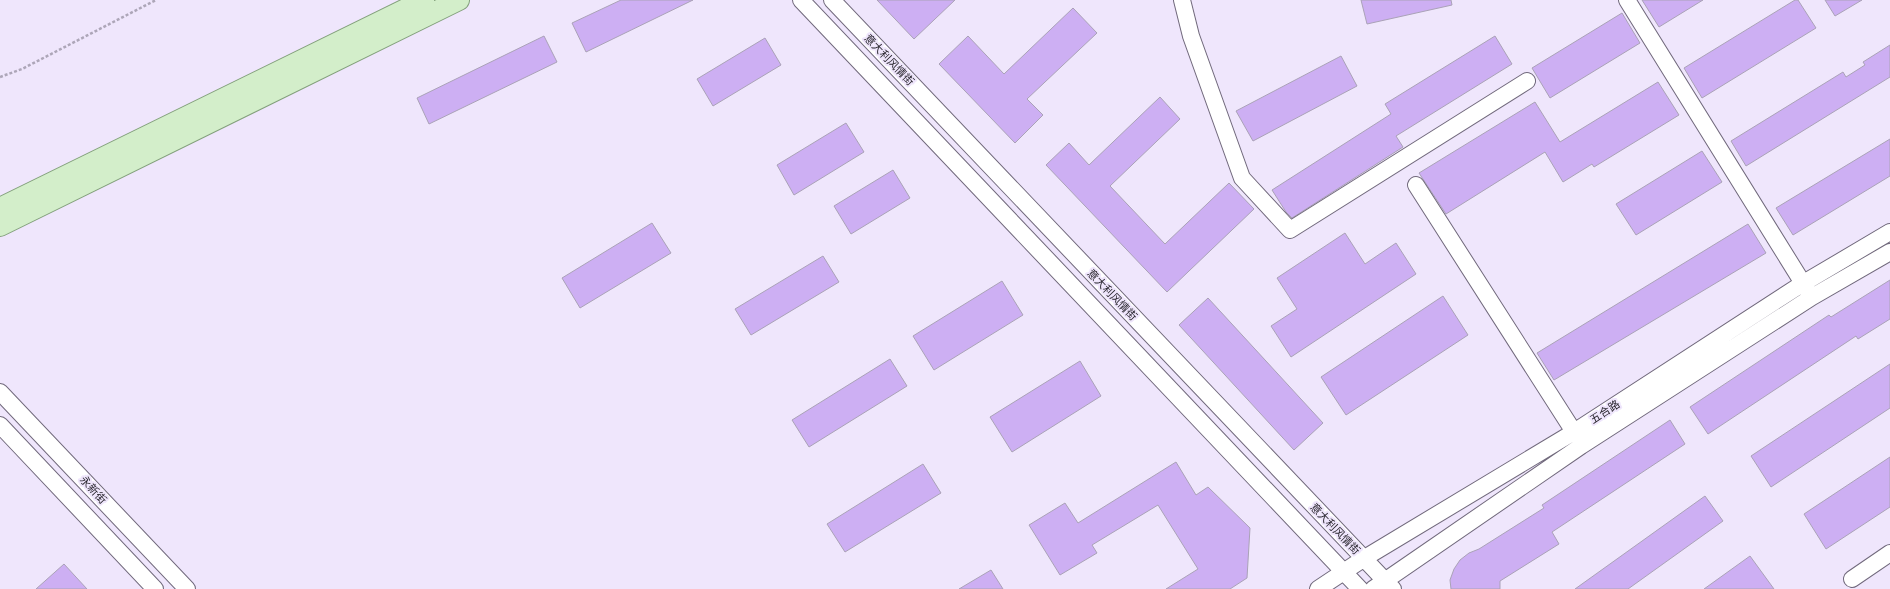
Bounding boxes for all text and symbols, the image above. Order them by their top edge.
street label: 意大利风情街 [861,32,917,88]
street label: 意大利风情街 [1084,267,1140,323]
street label: 五合路 [1588,398,1622,426]
street label: 永新街 [77,473,109,507]
street label: 意大利风情街 [1307,501,1363,557]

